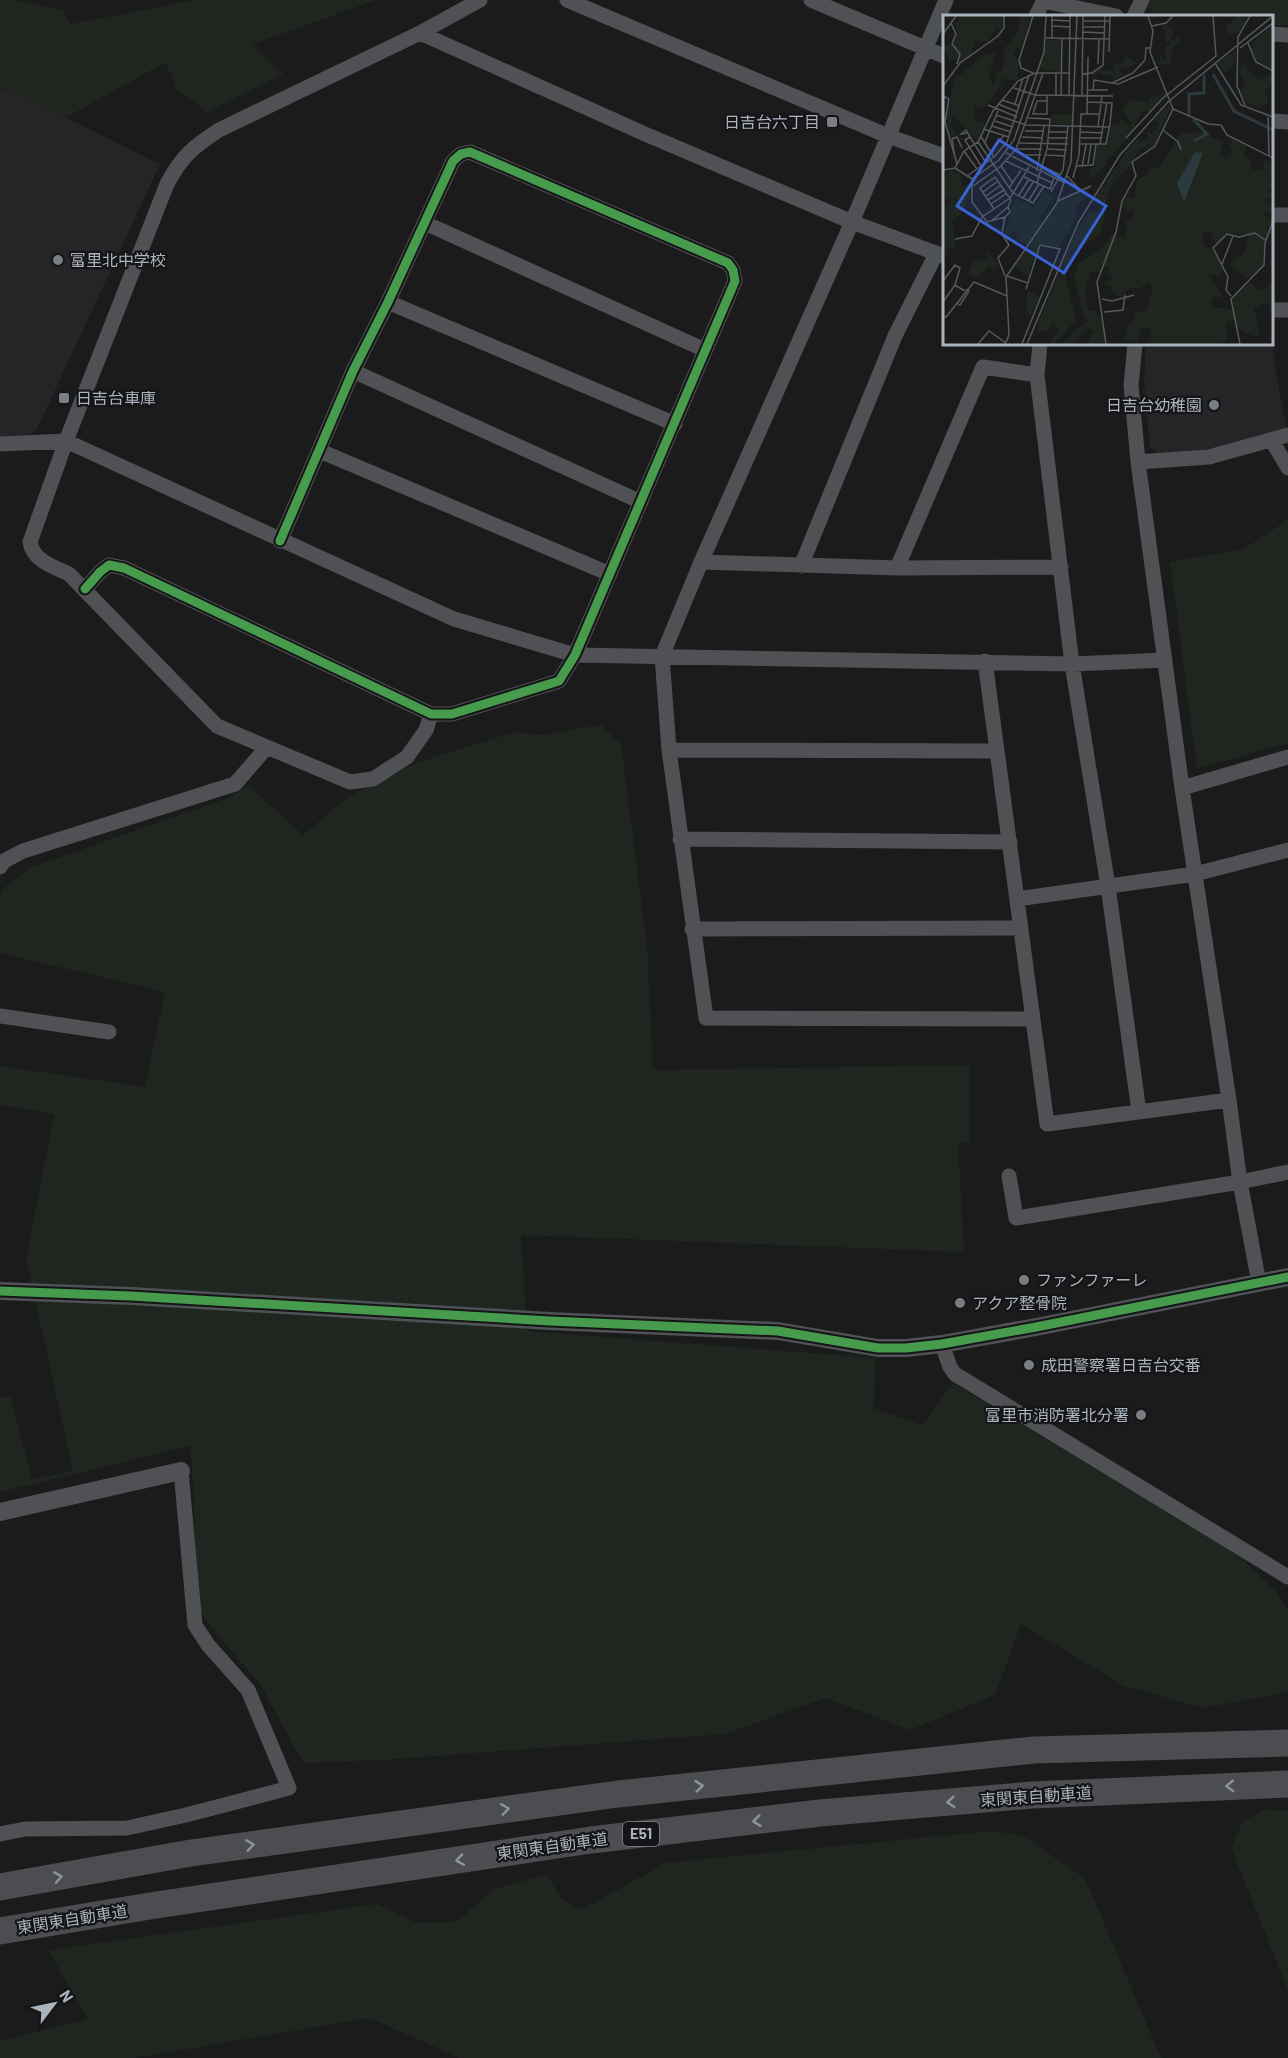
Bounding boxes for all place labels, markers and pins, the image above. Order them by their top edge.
place label: 日吉台六丁目 [724,112,820,131]
marker: 日吉台六丁目 [825,115,839,129]
place label: 富里北中学校 [70,250,166,269]
marker: 富里北中学校 [51,253,65,267]
place label: 日吉台車庫 [76,388,156,407]
marker: 日吉台車庫 [57,391,71,405]
place label: 日吉台幼稚園 [1106,395,1202,414]
marker: 日吉台幼稚園 [1207,398,1221,412]
place label: ファンファーレ [1036,1270,1148,1289]
marker: ファンファーレ [1017,1273,1031,1287]
place label: アクア整骨院 [972,1293,1067,1312]
marker: アクア整骨院 [953,1296,967,1310]
place label: 成田警察署日吉台交番 [1041,1355,1201,1374]
marker: 成田警察署日吉台交番 [1022,1358,1036,1372]
place label: 富里市消防署北分署 [985,1405,1129,1424]
marker: 富里市消防署北分署 [1134,1408,1148,1422]

